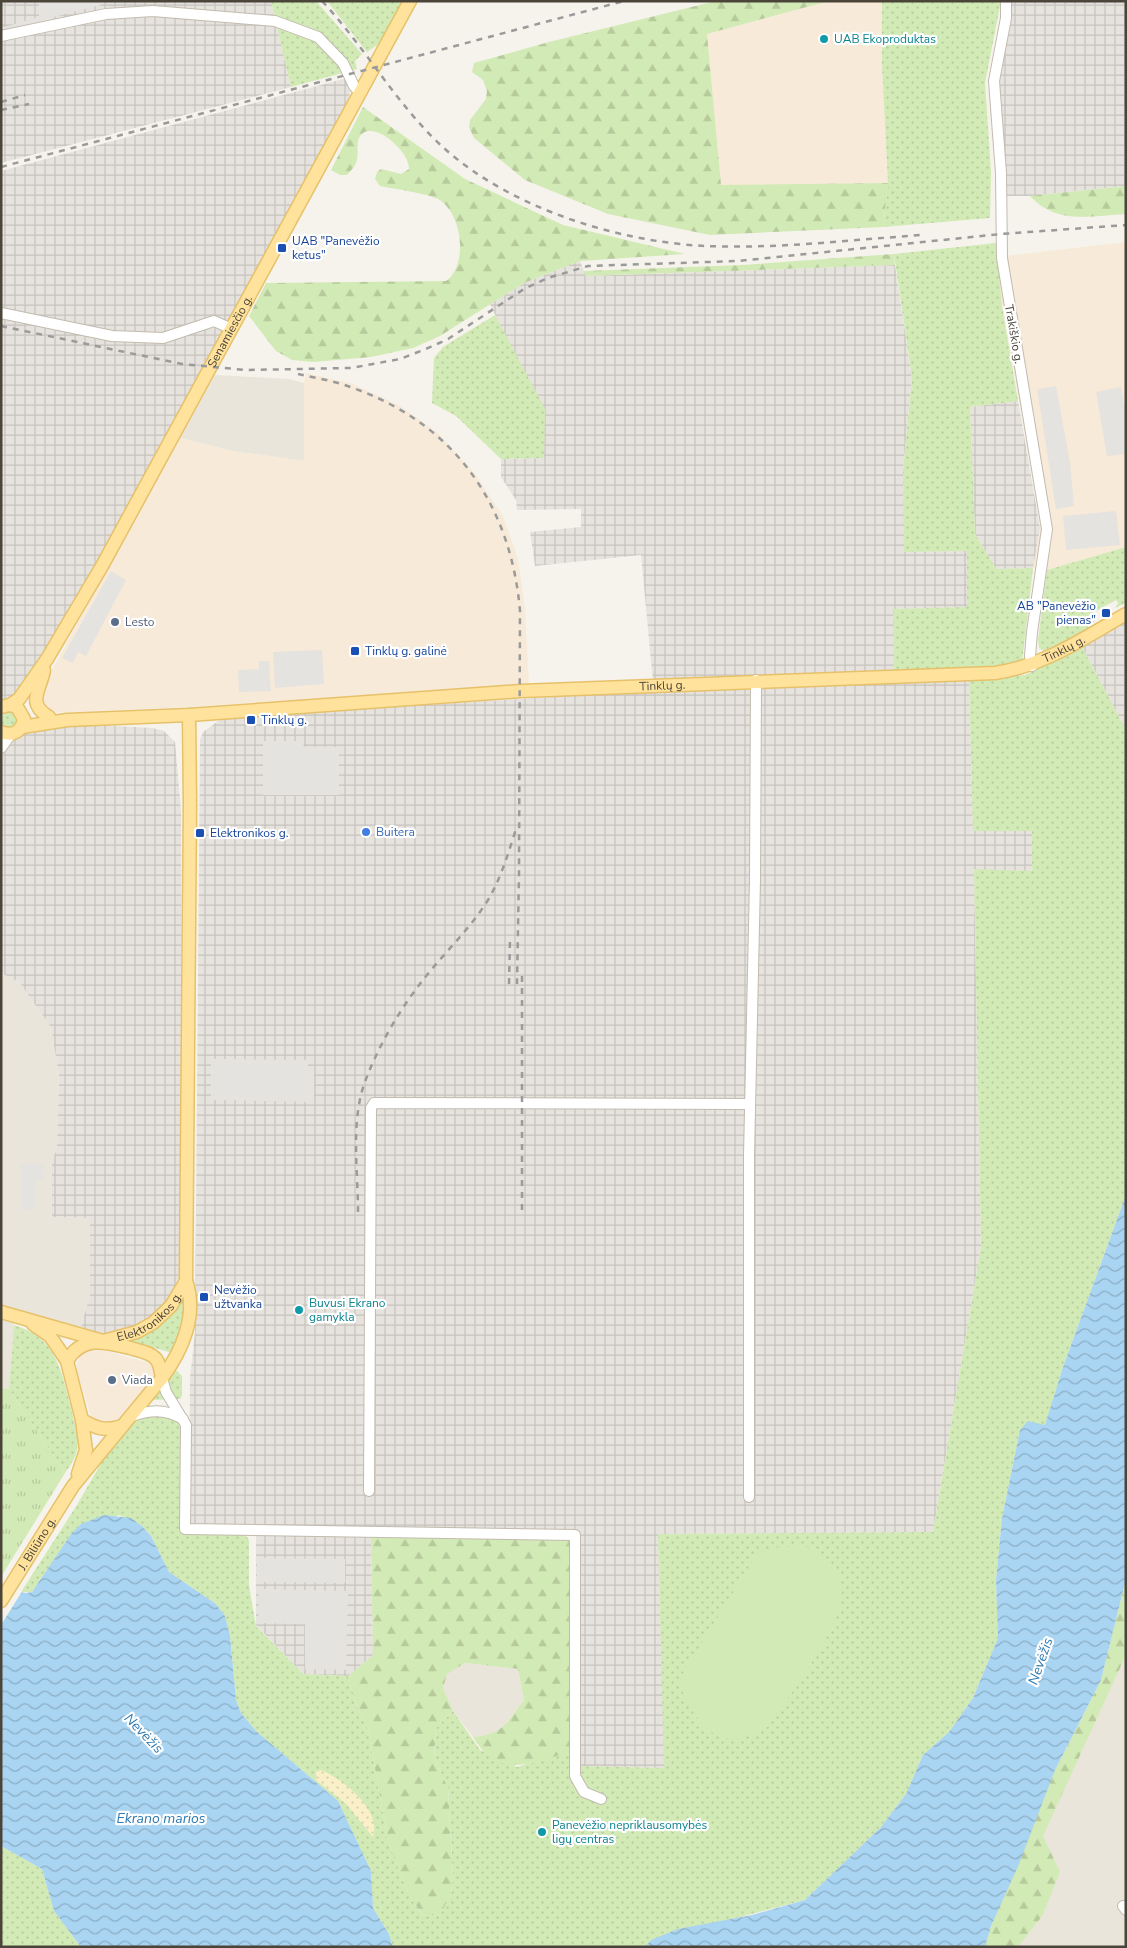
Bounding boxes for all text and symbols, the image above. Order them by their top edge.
place label: UAB Ekoproduktas [834,31,936,47]
marker: UAB Ekoproduktas [818,33,830,45]
place label: UAB "Panevėžio ketus" [292,233,380,263]
marker: UAB "Panevėžio ketus" [276,242,288,254]
street label: Senamiesčio g. [204,292,256,370]
street label: Trakiškio g. [1001,303,1027,365]
place label: AB "Panevėžio pienas" [1017,598,1096,628]
marker: AB "Panevėžio pienas" [1100,607,1112,619]
place label: Lesto [125,614,155,630]
marker: Lesto [109,616,121,628]
street label: Tinklų g. [1040,632,1088,667]
place label: Tinklų g. galinė [365,643,447,659]
marker: Tinklų g. galinė [349,645,361,657]
street label: Tinklų g. [639,677,686,694]
place label: Tinklų g. [261,712,307,728]
marker: Tinklų g. [245,714,257,726]
place label: Buitera [376,824,415,840]
place label: Elektronikos g. [210,825,289,841]
marker: Buitera [360,826,372,838]
marker: Elektronikos g. [194,827,206,839]
place label: Nevėžio užtvanka [214,1282,262,1312]
street label: Elektronikos g. [115,1289,186,1345]
marker: Nevėžio užtvanka [198,1291,210,1303]
place label: Buvusi Ekrano gamykla [309,1295,386,1325]
marker: Buvusi Ekrano gamykla [293,1304,305,1316]
place label: Viada [121,1372,153,1388]
marker: Viada [106,1374,118,1386]
street label: J. Biliūno g. [14,1514,60,1574]
water label: Nevėžis [1024,1635,1057,1687]
water label: Nevėžis [120,1709,168,1758]
water label: Ekrano marios [116,1809,206,1828]
place label: Panevėžio nepriklausomybės ligų centras [552,1817,707,1847]
marker: Panevėžio nepriklausomybės ligų centras [536,1826,548,1838]

